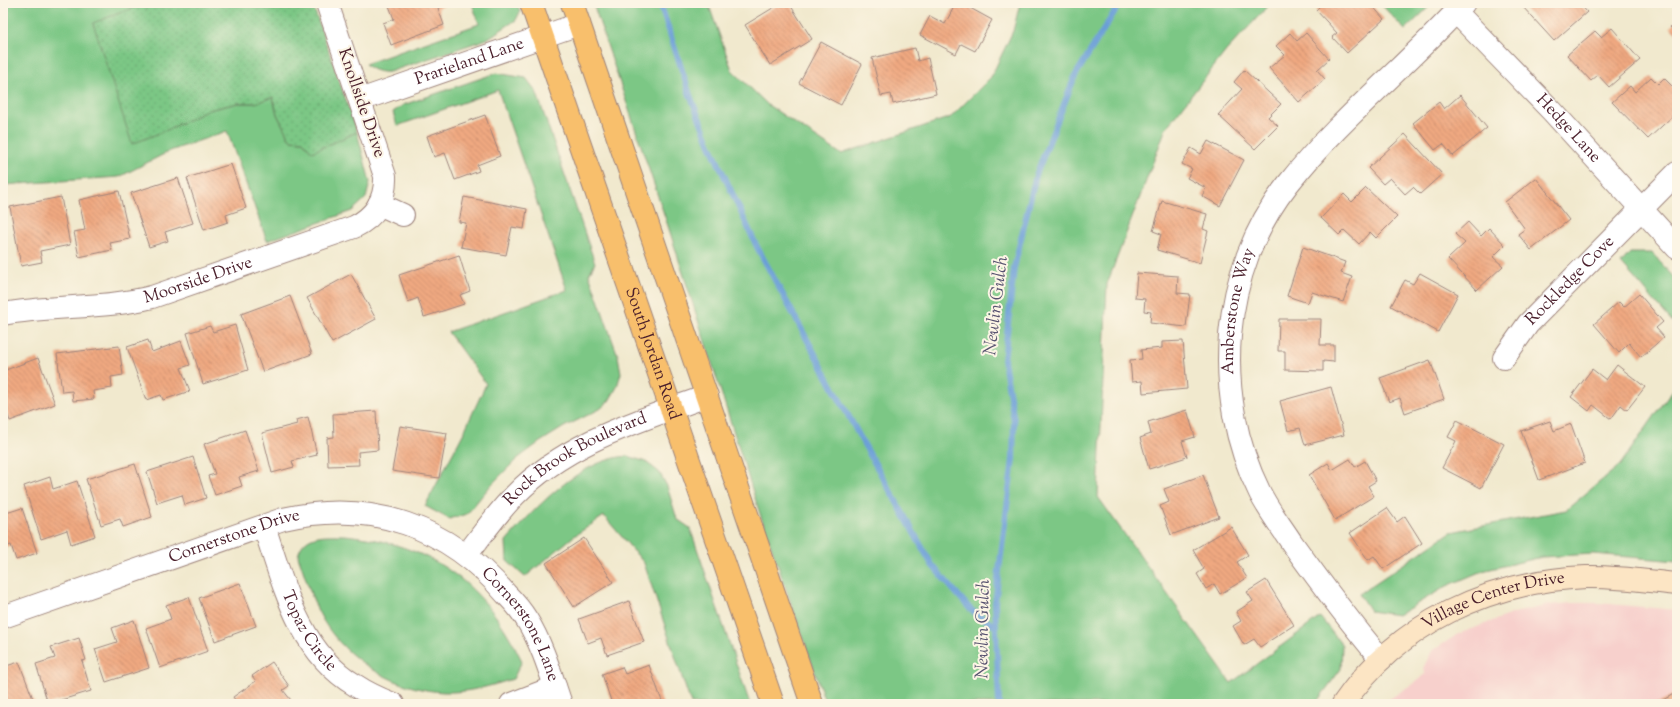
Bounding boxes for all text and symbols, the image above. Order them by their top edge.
street label: Prarieland Lane [412,32,527,92]
street label: Knollside Drive [331,45,391,161]
street label: Hedge Lane [1530,89,1606,169]
street label: Rockledge Cove [1520,231,1620,331]
street label: Amberstone Way [1217,244,1262,375]
street label: Moorside Drive [141,251,256,311]
water label: Newlin Gulch [978,255,1016,357]
street label: South Jordan Road [618,284,686,424]
street label: Rock Brook Boulevard [498,407,651,511]
street label: Cornerstone Drive [165,504,302,570]
street label: Cornerstone Lane [475,562,565,685]
street label: Village Center Drive [1417,567,1566,636]
water label: Newlin Gulch [970,579,998,679]
street label: Topaz Circle [275,587,342,678]

